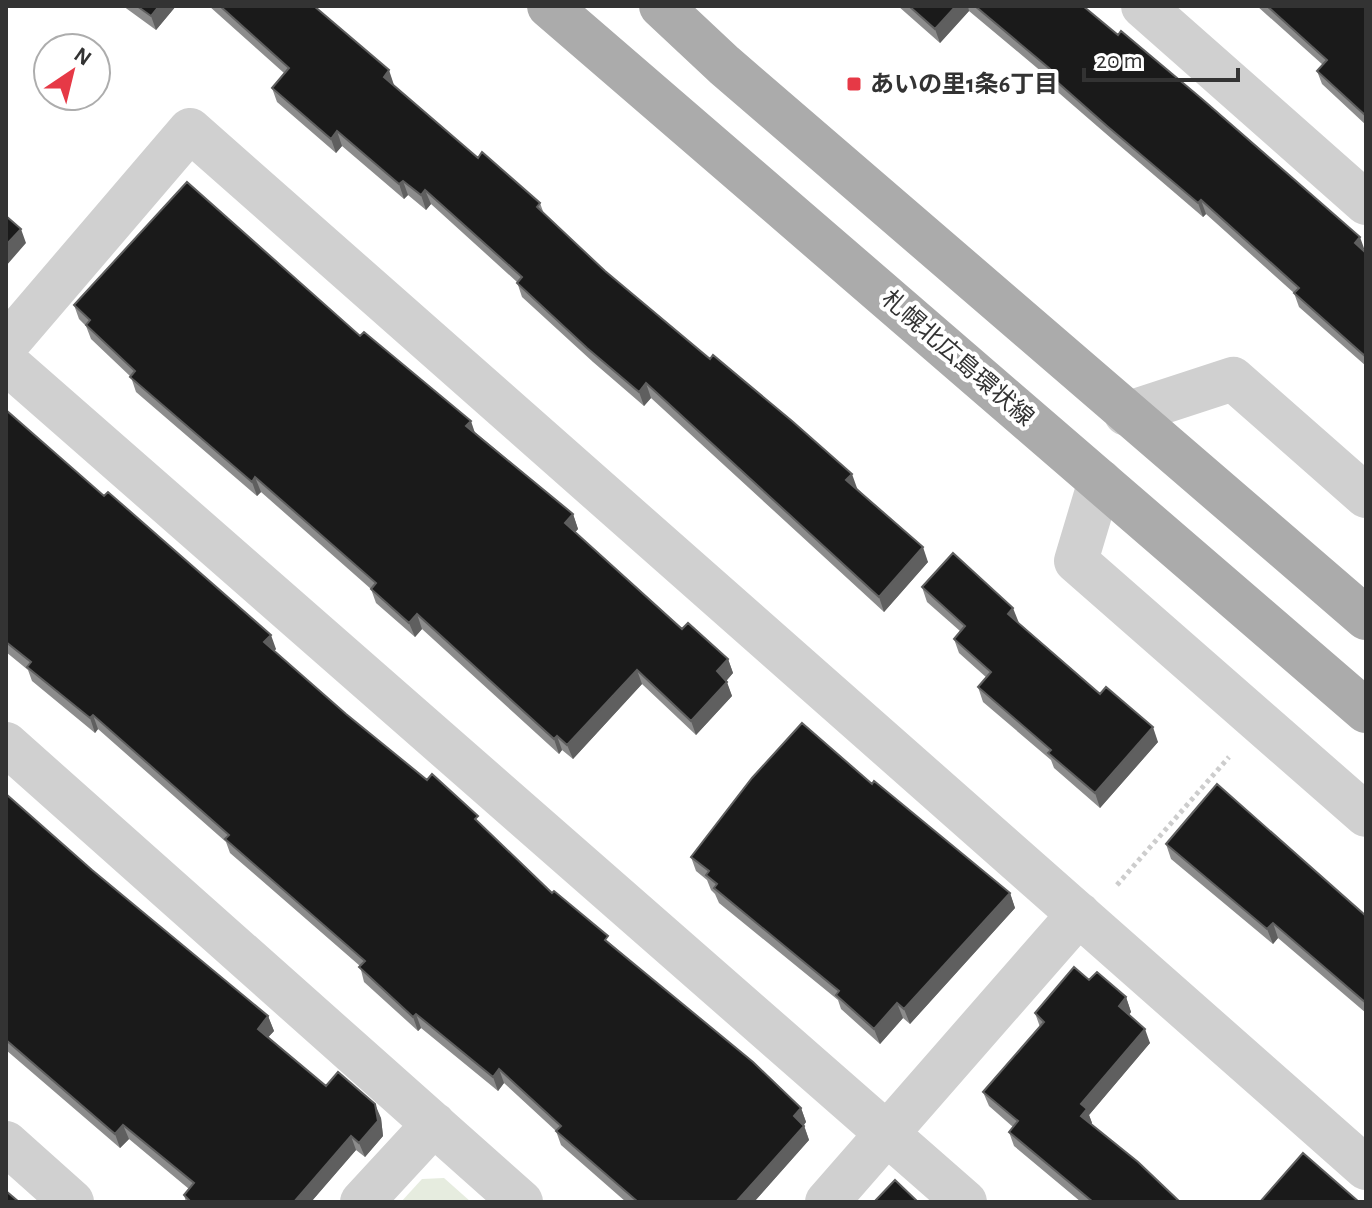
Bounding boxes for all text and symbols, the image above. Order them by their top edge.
north arrow [32,32,112,112]
scale bar [1084,32,1238,82]
text: N [70,43,95,70]
text: 20 m [1096,49,1143,73]
place label: あいの里1条6丁目 [870,71,1058,97]
marker: あいの里1条6丁目 [845,75,863,93]
street label: 札幌北広島環状線 [877,285,1039,431]

